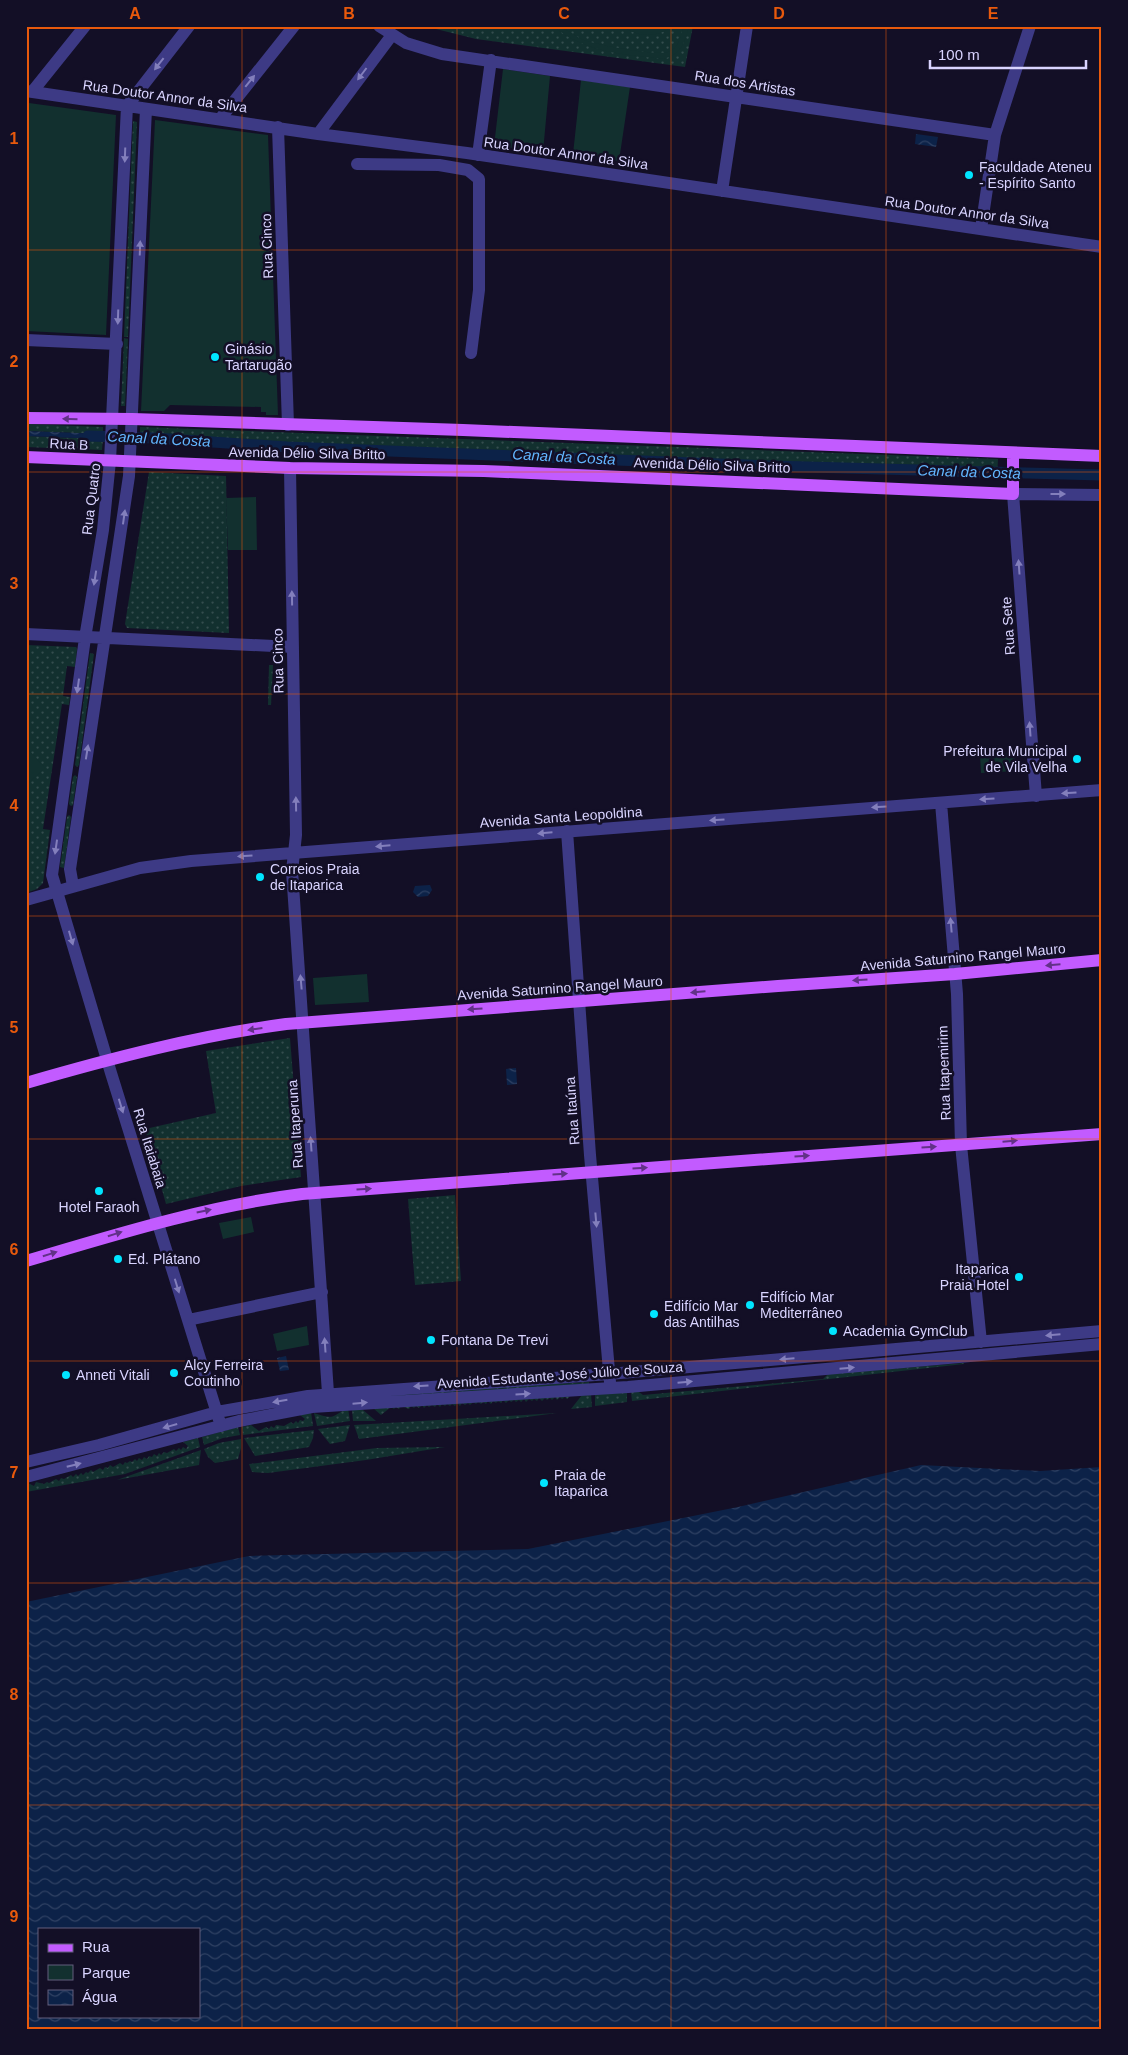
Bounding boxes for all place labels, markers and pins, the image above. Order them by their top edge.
place label: Faculdade Ateneu - Espírito Santo [979,159,1092,191]
marker: Faculdade Ateneu - Espírito Santo [963,169,975,181]
place label: Ginásio Tartarugão [225,341,292,373]
marker: Ginásio Tartarugão [209,351,221,363]
place label: Prefeitura Municipal de Vila Velha [943,743,1067,775]
marker: Prefeitura Municipal de Vila Velha [1071,753,1083,765]
place label: Correios Praia de Itaparica [270,861,360,893]
marker: Correios Praia de Itaparica [254,871,266,883]
marker: Hotel Faraoh [93,1185,105,1197]
place label: Hotel Faraoh [59,1199,139,1215]
place label: Ed. Plátano [128,1251,201,1267]
marker: Ed. Plátano [112,1253,124,1265]
place label: Itaparica Praia Hotel [940,1261,1009,1293]
marker: Itaparica Praia Hotel [1013,1271,1025,1283]
place label: Edifício Mar Mediterrâneo [760,1289,843,1321]
place label: Edifício Mar das Antilhas [664,1298,740,1330]
marker: Edifício Mar Mediterrâneo [744,1299,756,1311]
marker: Edifício Mar das Antilhas [648,1308,660,1320]
place label: Academia GymClub [843,1323,968,1339]
marker: Academia GymClub [827,1325,839,1337]
place label: Fontana De Trevi [441,1332,548,1348]
marker: Fontana De Trevi [425,1334,437,1346]
place label: Alcy Ferreira Coutinho [184,1357,264,1389]
place label: Anneti Vitali [76,1367,150,1383]
marker: Alcy Ferreira Coutinho [168,1367,180,1379]
marker: Anneti Vitali [60,1369,72,1381]
place label: Praia de Itaparica [554,1467,608,1499]
marker: Praia de Itaparica [538,1477,550,1489]

